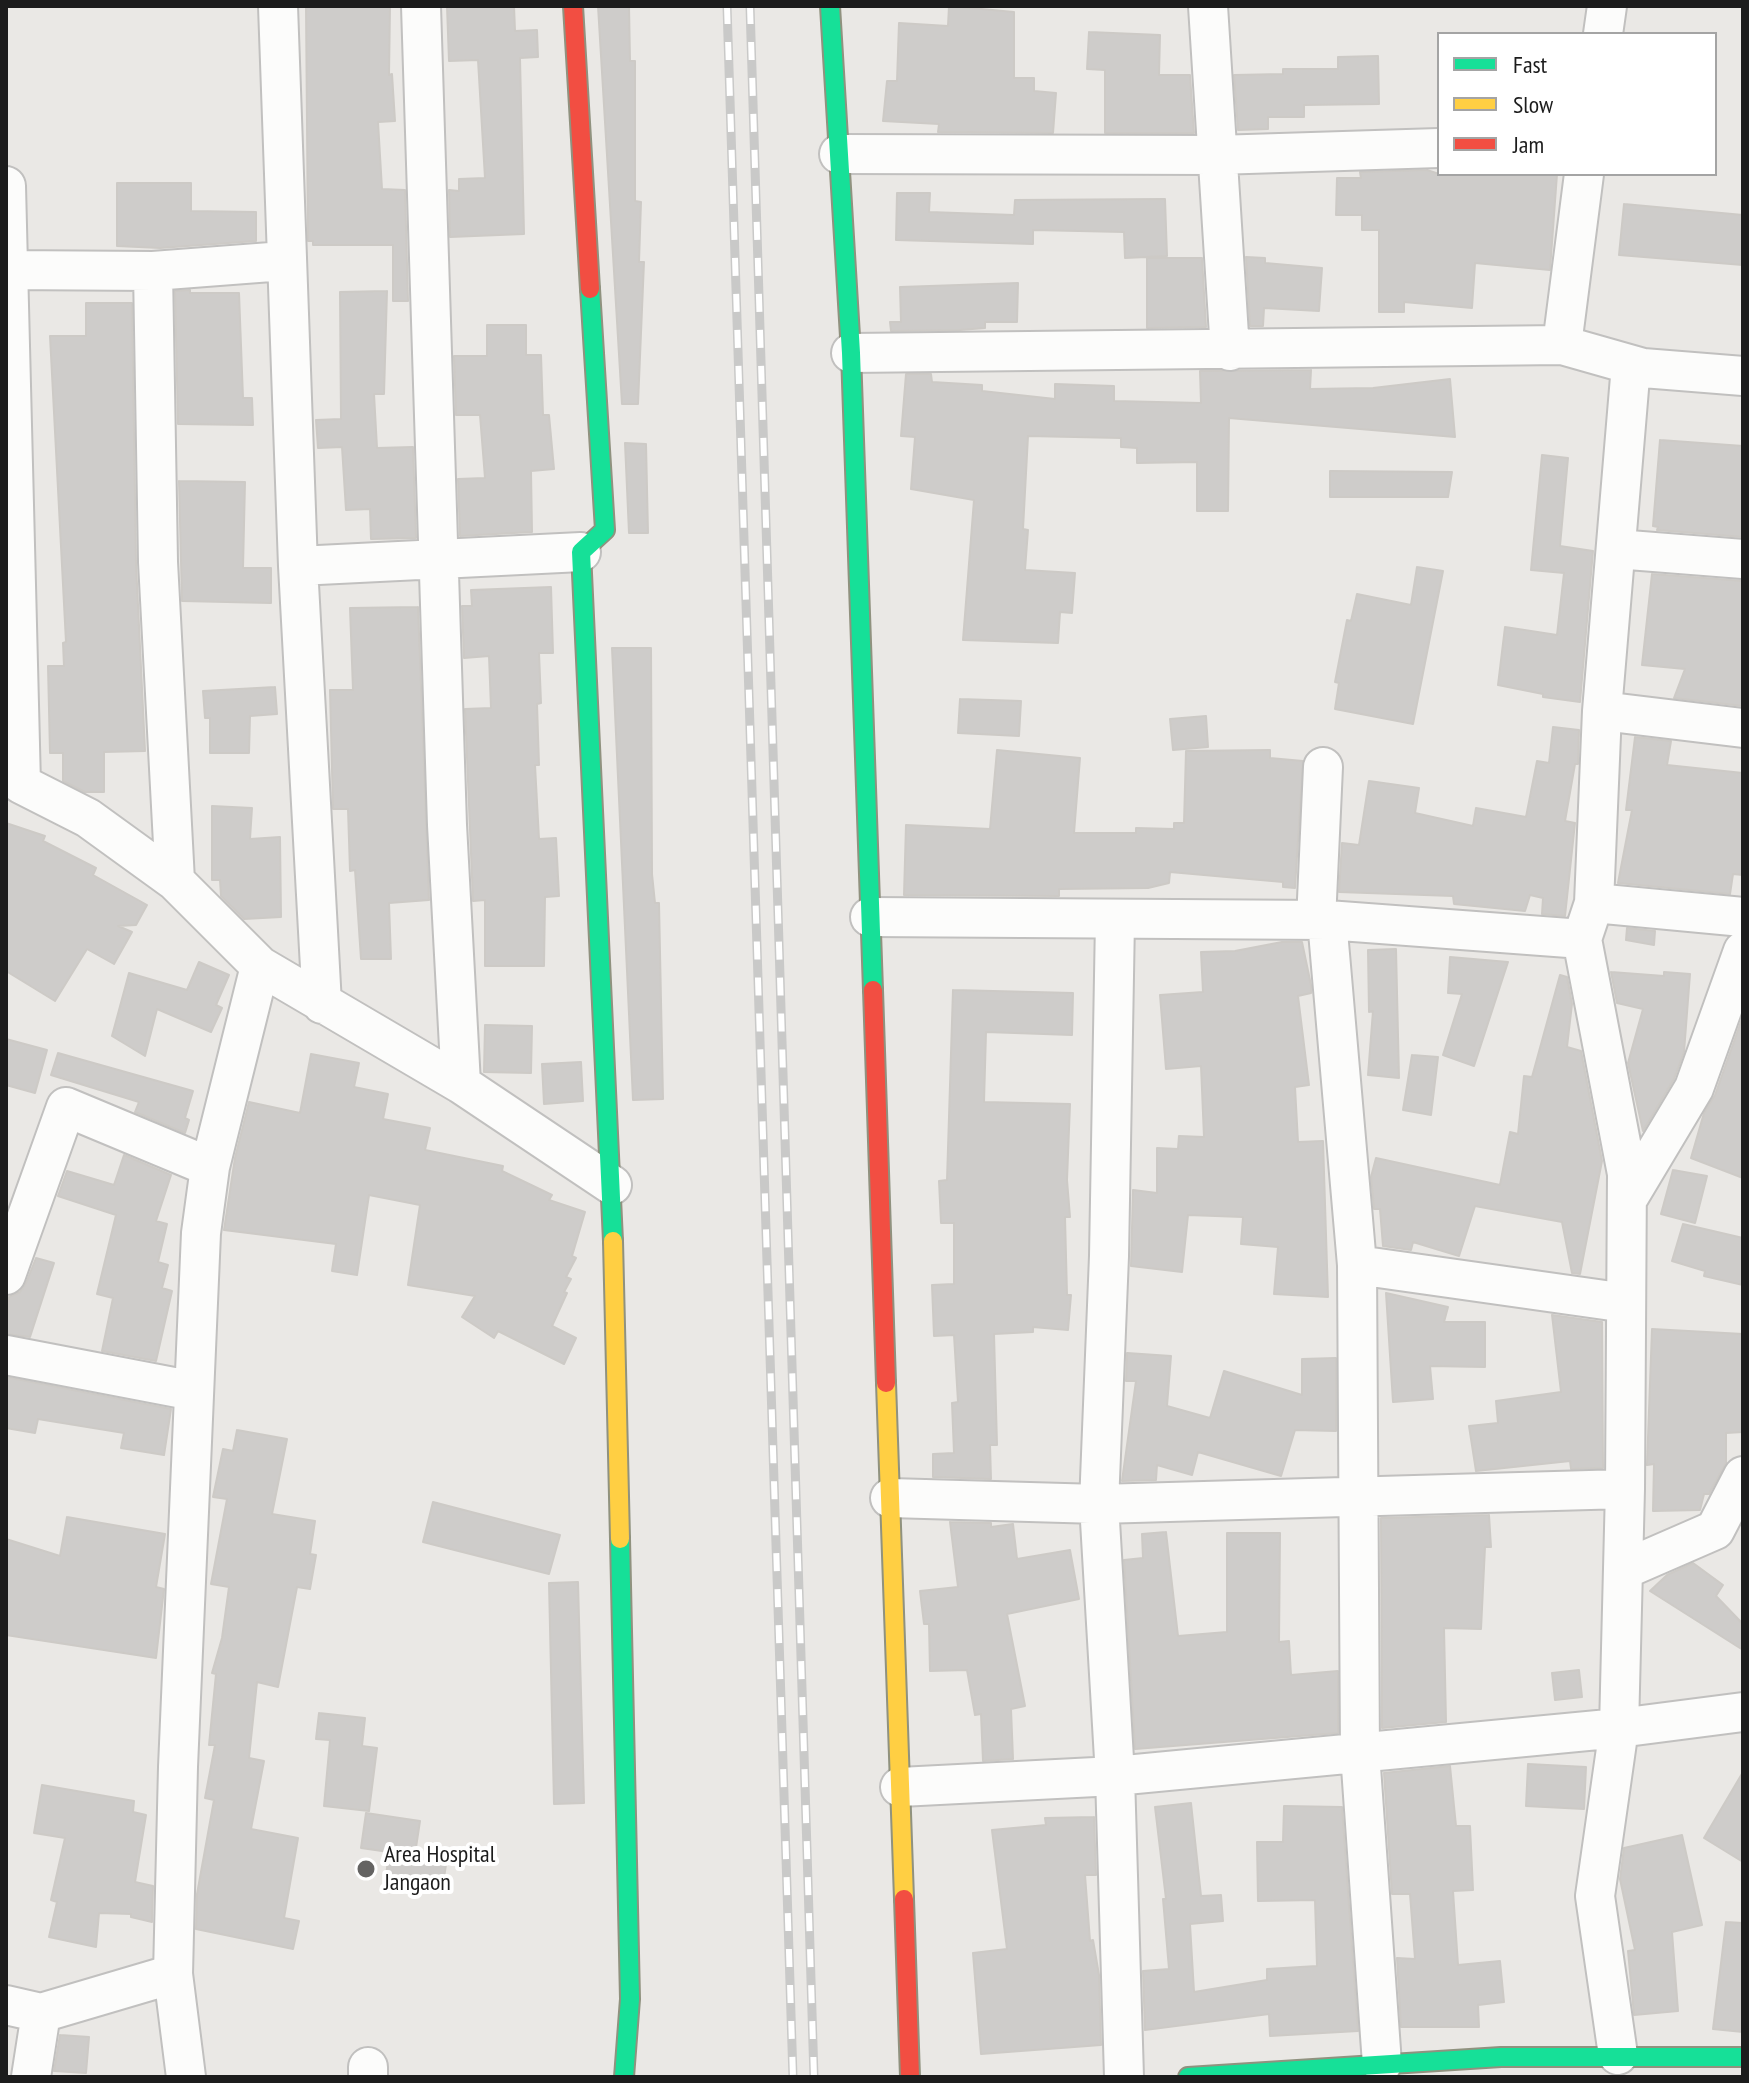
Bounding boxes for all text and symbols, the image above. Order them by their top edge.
legend [1437,32,1717,176]
text: Fast [1513,49,1547,80]
text: Slow [1513,89,1553,120]
text: Jam [1513,129,1544,160]
place label: Area Hospital Jangaon [384,1841,495,1897]
marker: Area Hospital Jangaon [355,1858,377,1880]

